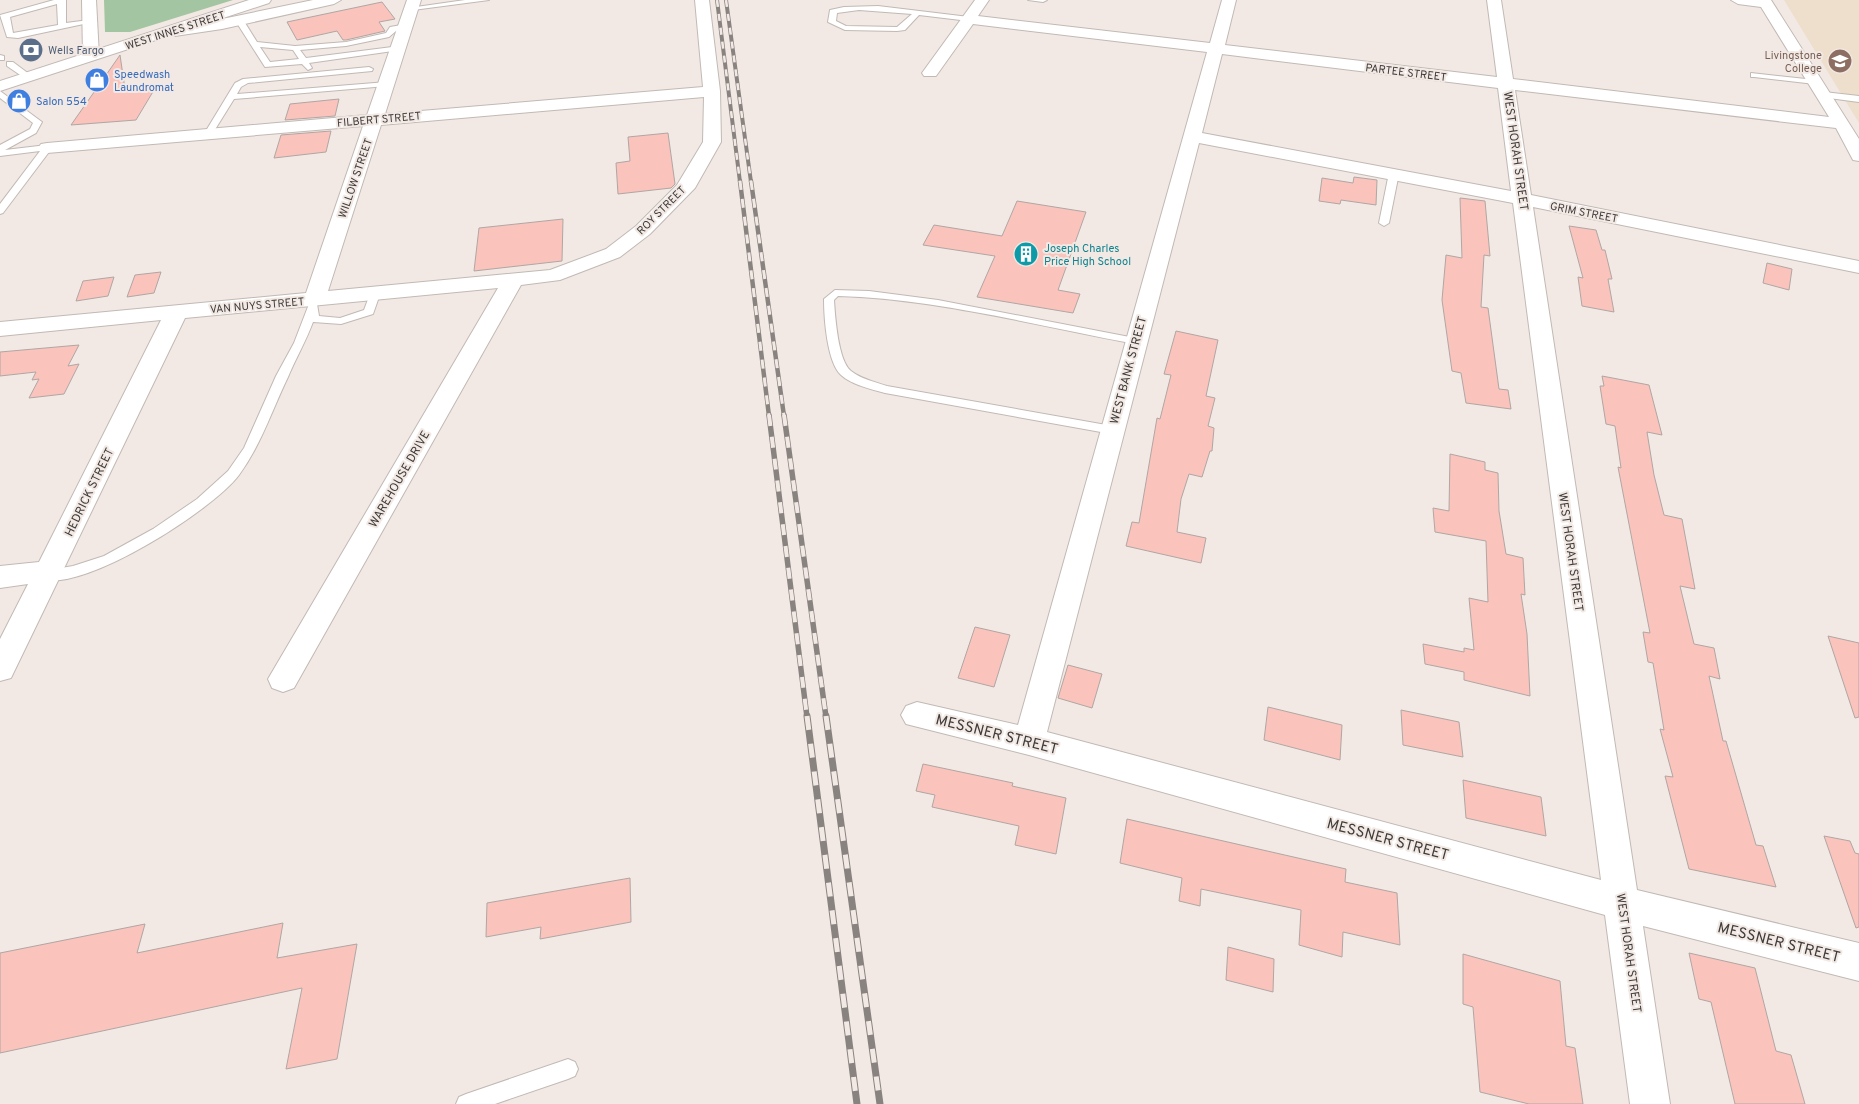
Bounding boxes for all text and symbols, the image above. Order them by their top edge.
street label: WEST INNES STREET [124,8,227,54]
bank icon: Wells Fargo [18,37,44,63]
place label: Wells Fargo [48,44,104,58]
school or university icon: Livingstone College [1827,48,1853,74]
place label: Livingstone College [1765,49,1822,76]
street label: PARTEE STREET [1364,61,1447,85]
shop icon: Speedwash Laundromat [84,67,110,93]
place label: Speedwash Laundromat [114,68,174,95]
shop icon: Salon 554 [6,88,32,114]
street label: WEST HORAH STREET [1499,90,1531,212]
place label: Salon 554 [36,95,87,109]
street label: FILBERT STREET [336,109,422,131]
street label: WILLOW STREET [336,137,376,220]
street label: ROY STREET [634,183,689,238]
street label: GRIM STREET [1549,200,1619,226]
building icon: Joseph Charles Price High School [1013,241,1039,267]
place label: Joseph Charles Price High School [1044,242,1131,269]
street label: VAN NUYS STREET [209,295,305,317]
street label: WEST BANK STREET [1107,315,1151,426]
street label: WAREHOUSE DRIVE [366,428,434,531]
street label: HEDRICK STREET [62,446,118,539]
street label: WEST HORAH STREET [1554,491,1586,613]
street label: MESSNER STREET [933,711,1060,760]
street label: MESSNER STREET [1324,815,1451,866]
street label: WEST HORAH STREET [1612,892,1644,1014]
street label: MESSNER STREET [1715,919,1842,968]

